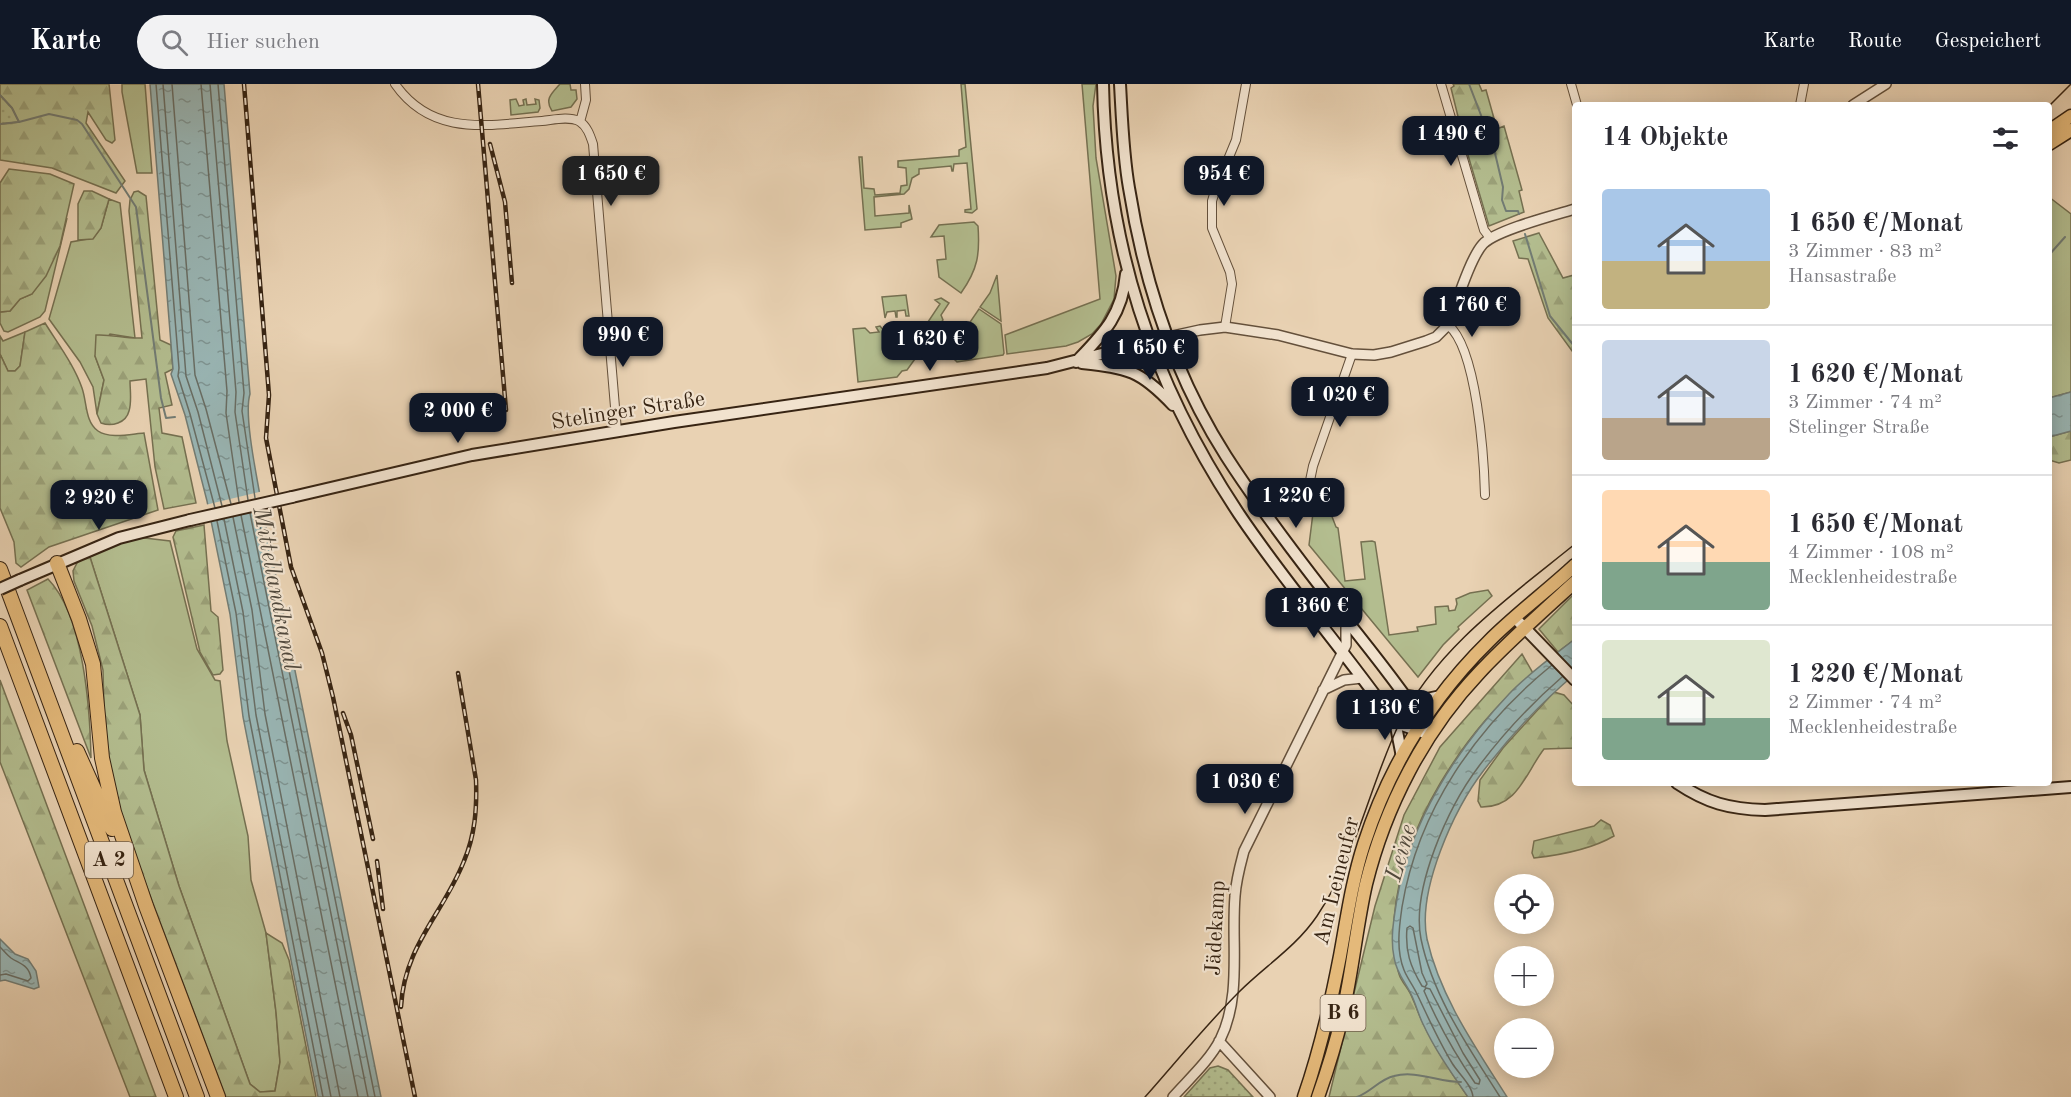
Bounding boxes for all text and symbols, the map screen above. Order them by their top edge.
search box [137,15,557,69]
icon: search [158,26,191,59]
text: Karte [30,28,101,56]
text: Hier suchen [206,31,320,53]
text: Karte [1763,31,1815,52]
text: Route [1848,31,1902,52]
text: Gespeichert [1935,31,2041,52]
pin: 1 490 € [1396,116,1506,167]
icon: filters [1989,122,2022,155]
text: 1 490 € [1416,125,1486,145]
text: 14 Objekte [1602,125,1729,151]
pin: 1 650 € [556,156,666,207]
pin: 954 € [1182,156,1266,207]
text: 1 650 € [576,165,646,185]
text: 954 € [1198,165,1250,185]
text: 1 650 €/Monat [1788,211,1963,237]
icon: home [1650,213,1722,285]
text: 3 Zimmer · 83 m² [1788,242,1942,262]
text: Hansastraße [1788,267,1896,287]
pin: 1 760 € [1417,287,1527,338]
text: 1 760 € [1437,296,1507,316]
pin: 990 € [581,317,665,368]
pin: 1 620 € [875,321,985,372]
text: 990 € [597,326,649,346]
text: 1 620 € [895,330,965,350]
pin: 1 650 € [1095,330,1205,381]
text: 1 650 € [1115,339,1185,359]
text: 1 620 €/Monat [1788,362,1963,388]
icon: home [1650,364,1722,436]
pin: 1 020 € [1285,377,1395,428]
text: 1 020 € [1305,386,1375,406]
street label: Stelinger Straße [550,388,706,434]
pin: 2 000 € [403,393,513,444]
text: 3 Zimmer · 74 m² [1788,393,1942,413]
text: 2 000 € [423,402,493,422]
text: Stelinger Straße [1788,418,1929,438]
pin: 1 220 € [1241,478,1351,529]
pin: 2 920 € [44,480,154,531]
text: 1 220 € [1261,487,1331,507]
text: 2 920 € [64,489,134,509]
water label: Mittellandkanal [247,504,303,673]
text: 1 650 €/Monat [1788,512,1963,538]
icon: home [1650,514,1722,586]
text: 4 Zimmer · 108 m² [1788,543,1953,563]
text: Mecklenheidestraße [1788,568,1957,588]
pin: 1 360 € [1259,588,1369,639]
text: 1 360 € [1279,597,1349,617]
text: 1 220 €/Monat [1788,662,1963,688]
icon: home [1650,664,1722,736]
pin: 1 130 € [1330,690,1440,741]
text: 2 Zimmer · 74 m² [1788,693,1942,713]
text: 1 130 € [1350,699,1420,719]
text: Mecklenheidestraße [1788,718,1957,738]
pin: 1 030 € [1190,764,1300,815]
text: 1 030 € [1210,773,1280,793]
street label: Am Leineufer [1310,815,1364,947]
water label: Leine [1382,822,1422,885]
road number: A 2 [85,842,133,878]
map controls [1494,874,1554,1078]
button: locate [1494,874,1554,934]
street label: Jädekamp [1203,880,1229,976]
button: + [1494,946,1554,1006]
road number: B 6 [1320,995,1366,1031]
button: − [1494,1018,1554,1078]

